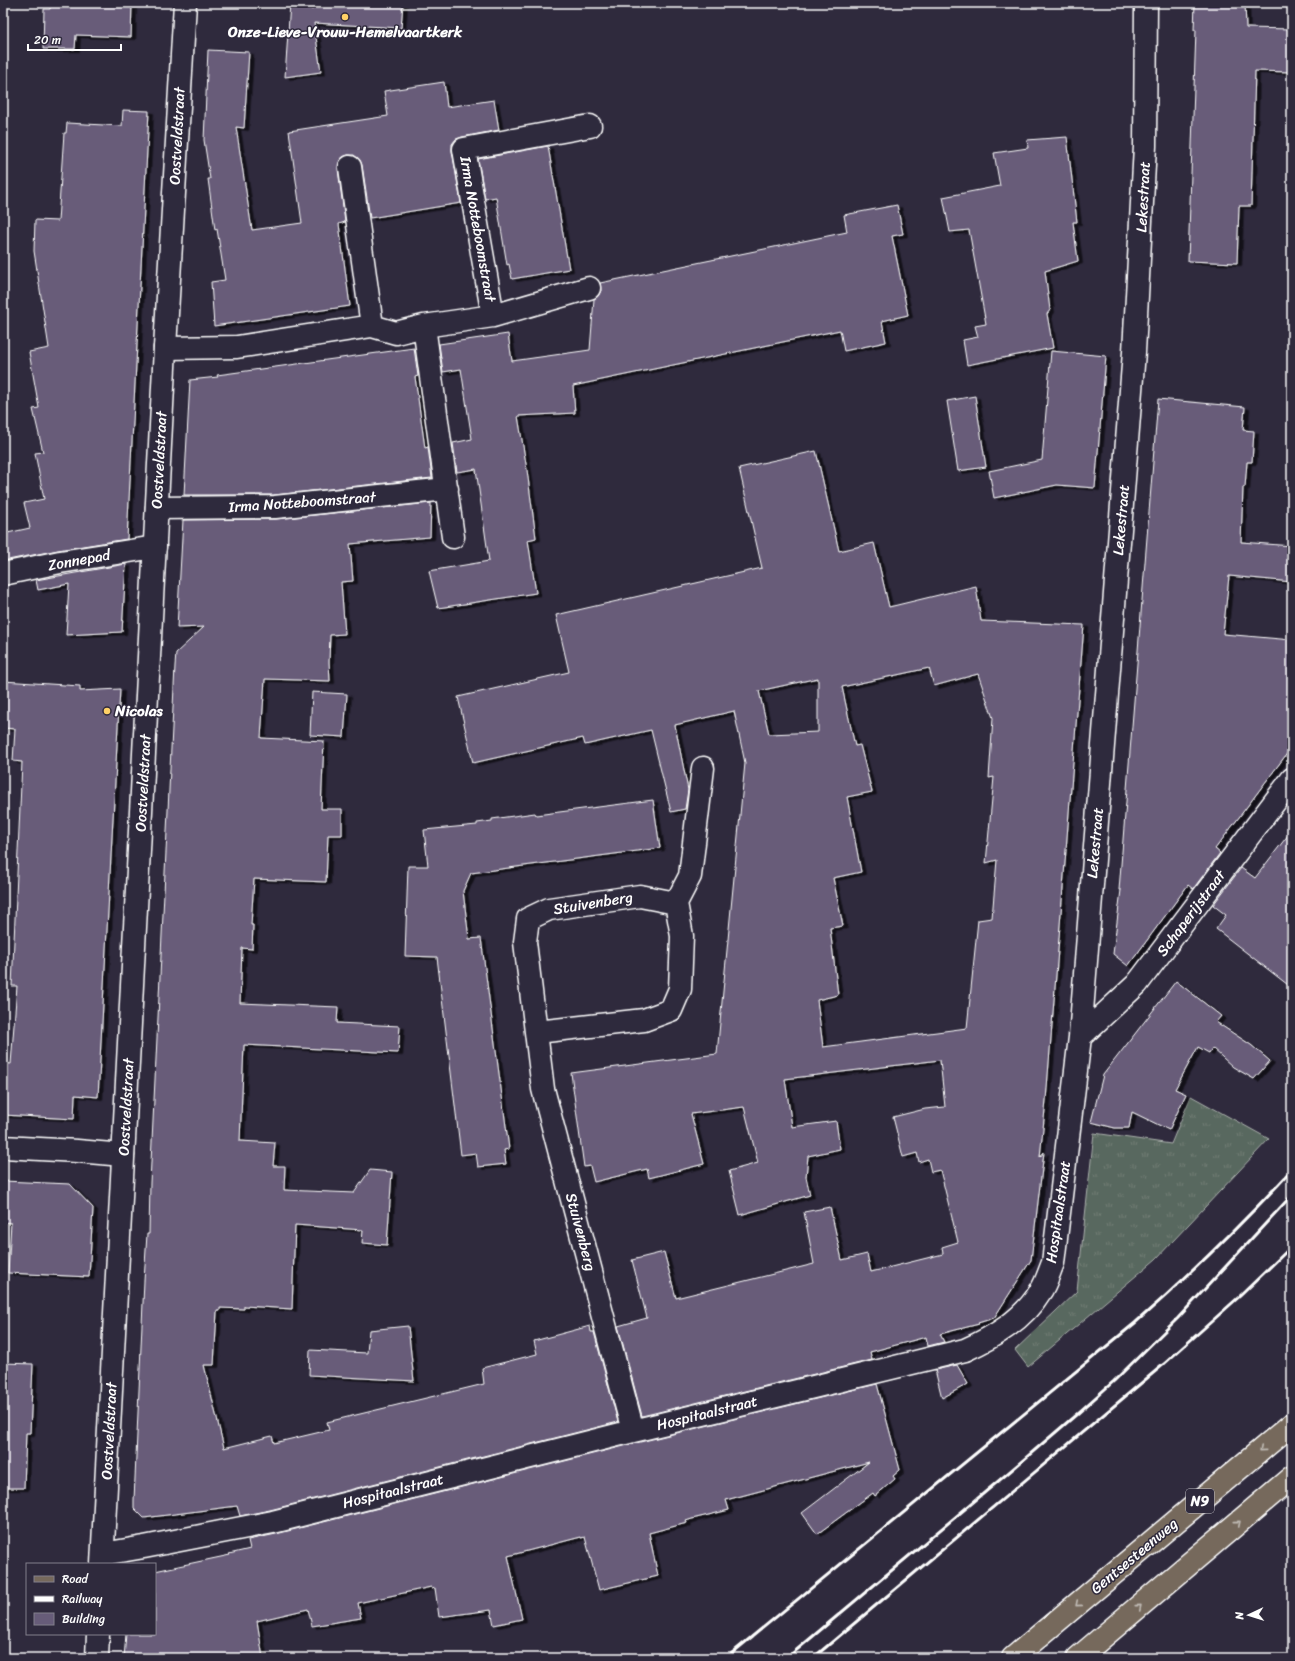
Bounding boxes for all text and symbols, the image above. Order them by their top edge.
marker: Onze-Lieve-Vrouw-Hemelvaartkerk [340,12,350,22]
place label: Onze-Lieve-Vrouw-Hemelvaartkerk [227,19,463,45]
scale bar [28,26,121,52]
text: 20 m [34,29,61,51]
street label: Oostveldstraat [161,86,193,185]
street label: Irma Notteboomstraat [452,153,504,305]
street label: Lekestraat [1128,160,1158,233]
street label: Oostveldstraat [143,410,175,509]
street label: Lekestraat [1105,483,1137,557]
street label: Irma Notteboomstraat [226,484,377,520]
street label: Zonnepad [46,542,113,578]
place label: Nicolas [114,698,163,724]
marker: Nicolas [102,706,112,716]
street label: Oostveldstraat [127,733,159,832]
street label: Lekestraat [1079,806,1111,880]
street label: Schaperijstraat [1150,863,1233,962]
street label: Stuivenberg [551,884,635,922]
street label: Oostveldstraat [110,1057,142,1156]
street label: Hospitaalstraat [1038,1159,1078,1265]
street label: Stuivenberg [558,1190,604,1274]
street label: Oostveldstraat [93,1381,125,1480]
street label: Hospitaalstraat [654,1388,761,1438]
one-way arrow [1259,1444,1267,1451]
street label: Hospitaalstraat [340,1466,447,1516]
road number: N9 [1186,1489,1214,1513]
street label: Gentsesteenweg [1084,1511,1184,1601]
one-way arrow [1233,1520,1241,1527]
legend [26,1563,156,1635]
text: Road [62,1568,89,1590]
text: Railway [62,1588,103,1610]
north arrow [1229,1595,1269,1635]
one-way arrow [1075,1599,1083,1606]
one-way arrow [1134,1604,1141,1611]
text: Building [62,1608,105,1630]
text: N [1230,1611,1249,1621]

